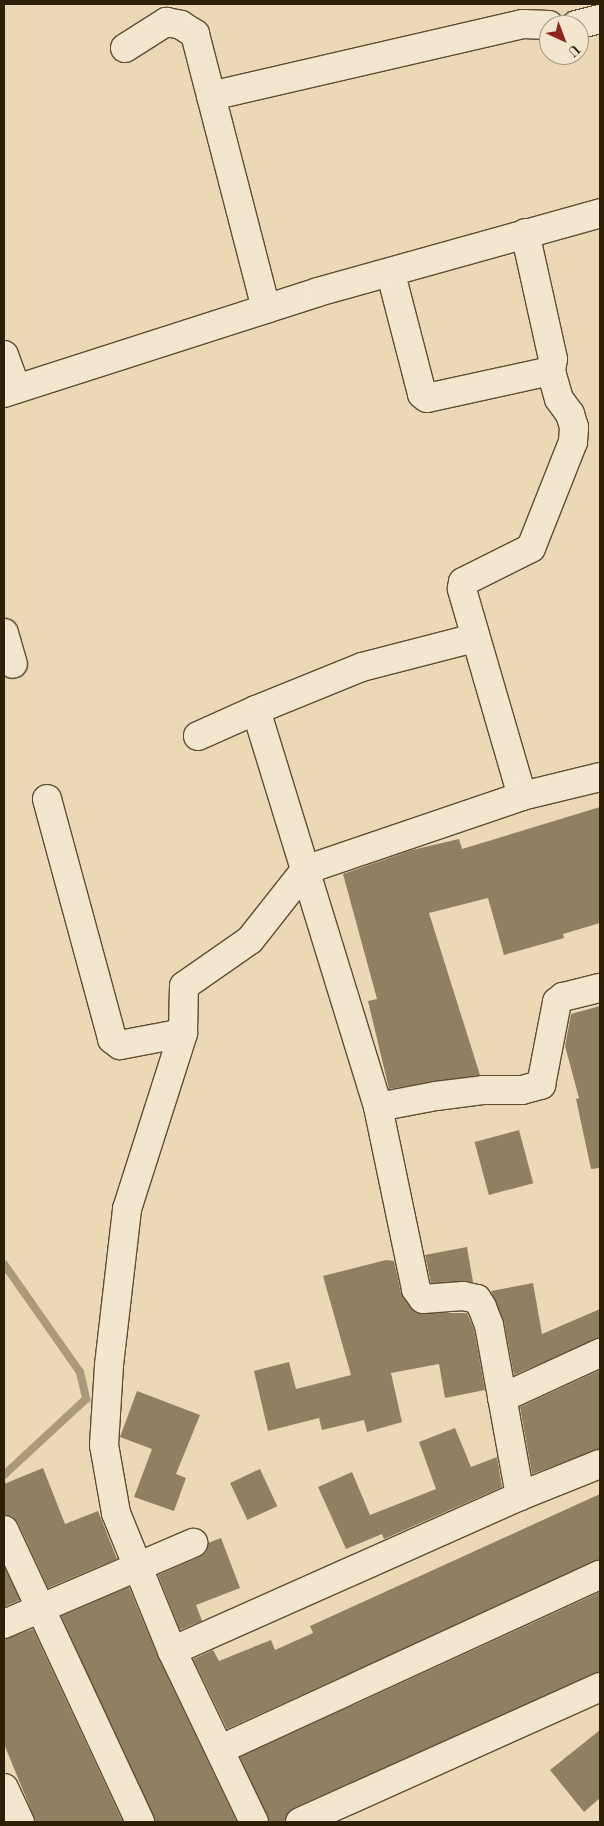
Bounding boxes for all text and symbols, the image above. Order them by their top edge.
north arrow [539,15,589,65]
text: U [565,41,582,59]

